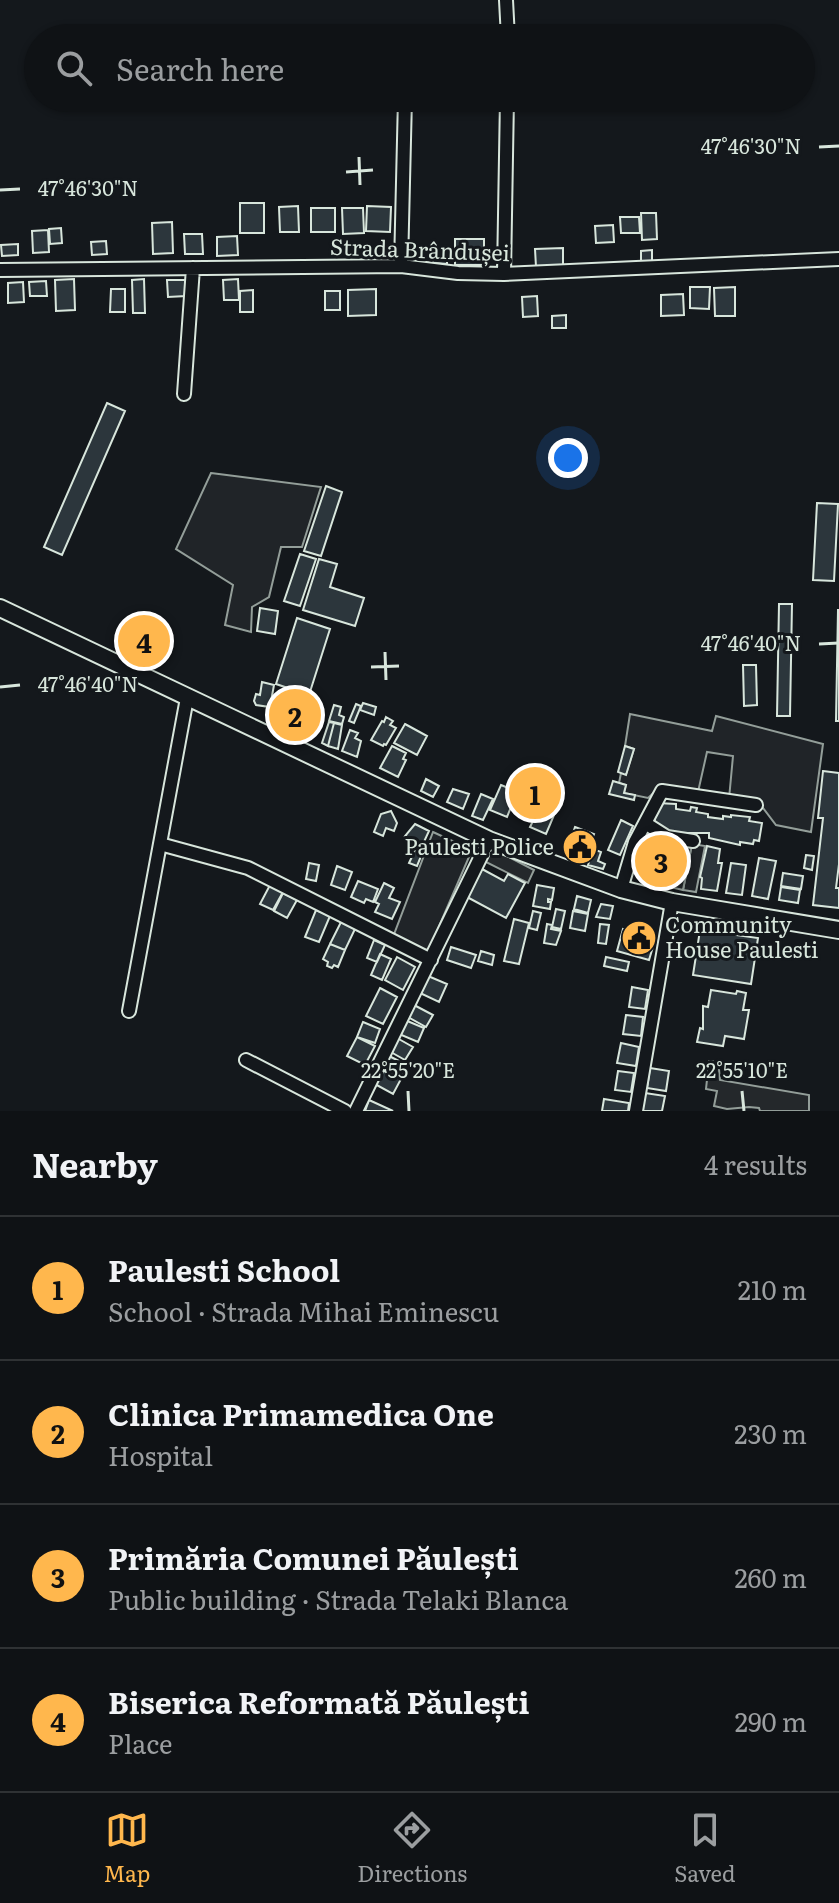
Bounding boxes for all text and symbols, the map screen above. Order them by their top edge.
search box [24,24,815,112]
icon: search [52,46,96,90]
text: Search here [116,46,284,90]
text: 47°46'30"N [701,130,801,160]
text: 47°46'30"N [38,172,138,202]
street label: Strada Brândușei [330,229,511,268]
your location [548,438,588,478]
pin: 4 [118,611,170,671]
text: 47°46'40"N [701,627,801,657]
text: 47°46'40"N [38,668,138,698]
pin: 2 [269,685,321,745]
pin: 1 [509,763,561,823]
public building icon: Paulesti Police [561,828,599,866]
place label: Paulesti Police [404,829,554,862]
pin: 3 [635,831,687,891]
place label: Community House Paulesti [665,907,818,965]
public building icon: Community House Paulesti [620,919,658,957]
text: 22°55'20"E [361,1054,455,1084]
text: 22°55'10"E [696,1054,788,1084]
text: Nearby [32,1138,158,1188]
text: 4 results [704,1144,807,1183]
text: Paulesti School [108,1247,340,1291]
text: 1 [53,1269,63,1308]
text: 210 m [738,1269,807,1308]
text: School · Strada Mihai Eminescu [108,1291,499,1330]
text: Clinica Primamedica One [108,1391,494,1435]
text: 2 [51,1413,65,1452]
text: 230 m [734,1413,807,1452]
text: Hospital [108,1435,213,1474]
text: Primăria Comunei Păulești [108,1535,519,1579]
text: 3 [51,1557,65,1596]
text: 260 m [734,1557,807,1596]
text: Public building · Strada Telaki Blanca [108,1579,568,1618]
text: Biserica Reformată Păulești [108,1679,529,1723]
text: 4 [50,1701,66,1740]
text: 290 m [735,1701,807,1740]
text: Place [108,1723,173,1762]
tab: Map [103,1808,150,1889]
tab: Directions [357,1808,467,1889]
tab: Saved [674,1808,736,1889]

